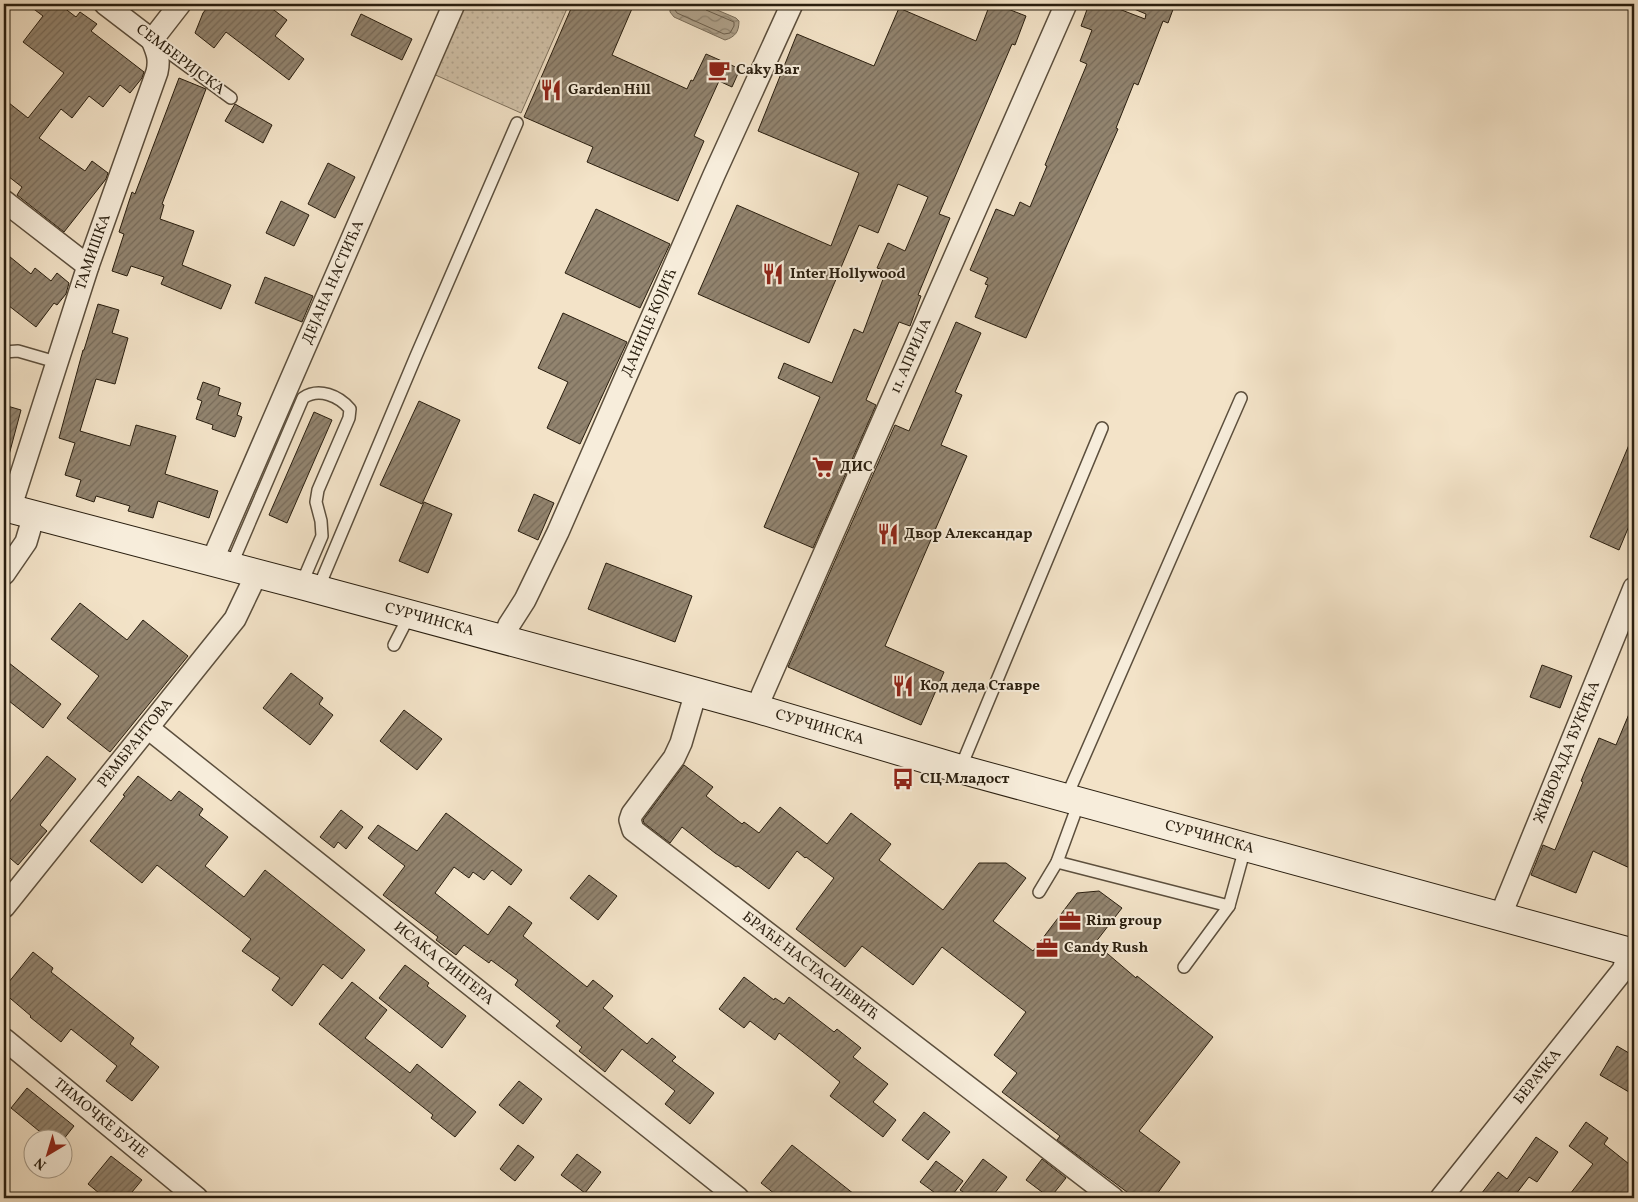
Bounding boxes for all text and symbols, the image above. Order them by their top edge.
street label: СЕМБЕРИЈСКА [131,20,229,101]
cafe icon: Caky Bar [706,57,732,83]
place label: Caky Bar [736,60,799,81]
restaurant icon: Garden Hill [538,77,564,103]
place label: Garden Hill [568,80,651,101]
street label: ТАМИШКА [70,211,116,293]
street label: ДЕЈАНА НАСТИЋА [297,216,370,348]
restaurant icon: Inter Hollywood [760,261,786,287]
place label: Inter Hollywood [790,264,906,285]
street label: ДАНИЦЕ КОЈИЋ [617,265,682,380]
street label: 11. АПРИЛА [885,314,937,397]
supermarket icon: ДИС [810,454,836,480]
place label: ДИС [840,457,873,478]
restaurant icon: Двор Александар [875,521,901,547]
place label: Двор Александар [904,524,1032,545]
street label: СУРЧИНСКА [382,598,477,642]
restaurant icon: Код деда Ставре [890,673,916,699]
place label: Код деда Ставре [920,676,1040,697]
street label: ЖИВОРАДА ЂУКИЋА [1529,677,1606,827]
street label: РЕМБРАНТОВА [93,694,178,792]
street label: СУРЧИНСКА [773,704,867,751]
bus stop icon: СЦ Младост [890,766,916,792]
place label: СЦ Младост [920,769,1010,790]
street label: СУРЧИНСКА [1162,815,1257,859]
street label: БРАЋЕ НАСТАСИЈЕВИЋ [738,907,883,1025]
office icon: Rim group [1057,908,1083,934]
place label: Rim group [1086,911,1162,932]
street label: ИСАКА СИНГЕРА [389,917,499,1010]
office icon: Candy Rush [1034,935,1060,961]
place label: Candy Rush [1064,938,1148,959]
street label: БЕРАЧКА [1509,1044,1567,1109]
street label: ТИМОЧКЕ БУНЕ [49,1073,152,1164]
north arrow [22,1130,72,1180]
text: N [31,1152,51,1174]

